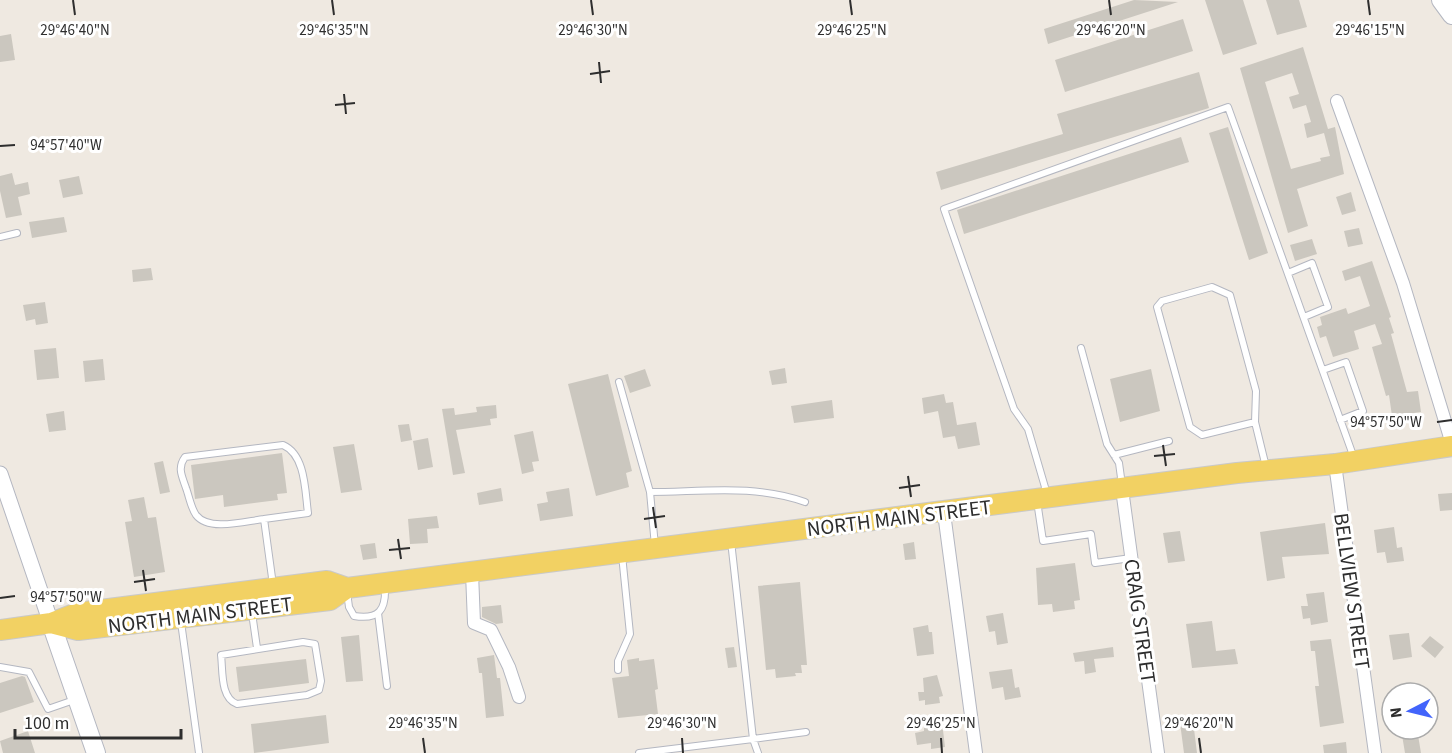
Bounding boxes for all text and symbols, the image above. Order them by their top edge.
text: 29°46'40"N [40,20,110,41]
text: 29°46'35"N [299,20,369,41]
text: 29°46'30"N [558,20,628,41]
text: 29°46'25"N [817,20,887,41]
text: 29°46'20"N [1076,20,1146,41]
text: 29°46'15"N [1335,20,1405,41]
text: 94°57'40"W [30,135,102,156]
text: 94°57'50"W [1350,412,1422,433]
street label: NORTH MAIN STREET [805,492,993,544]
street label: BELLVIEW STREET [1326,511,1378,671]
street label: CRAIG STREET [1116,557,1164,685]
text: 94°57'50"W [30,587,102,608]
street label: NORTH MAIN STREET [106,589,294,641]
north arrow [1380,681,1440,741]
scale bar [15,702,182,740]
text: N [1385,706,1408,719]
text: 100 m [24,711,69,736]
text: 29°46'35"N [388,713,458,734]
text: 29°46'30"N [647,713,717,734]
text: 29°46'25"N [906,713,976,734]
text: 29°46'20"N [1164,713,1234,734]

